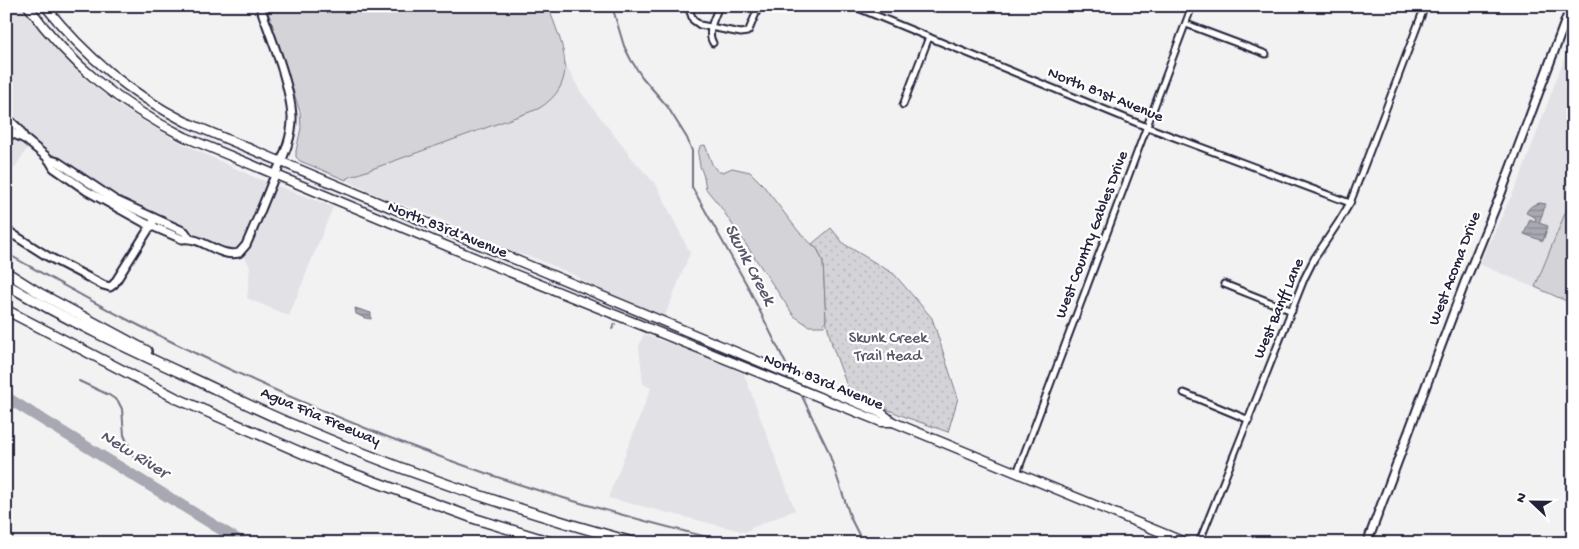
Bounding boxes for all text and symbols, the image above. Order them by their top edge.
street label: North 81st Avenue [1044,64,1166,128]
street label: West Country Gables Drive [1052,148,1134,321]
street label: North 83rd Avenue [384,198,510,264]
street label: West Acoma Drive [1426,209,1487,328]
water label: Skunk Creek [719,221,780,311]
street label: West Banff Lane [1250,255,1310,362]
park label: Skunk Creek Trail Head [849,330,929,367]
street label: North 83rd Avenue [760,350,886,416]
street label: Agua Fria Freeway [257,384,383,452]
water label: New River [96,426,175,486]
north arrow [1506,476,1556,526]
text: N [1513,491,1532,505]

